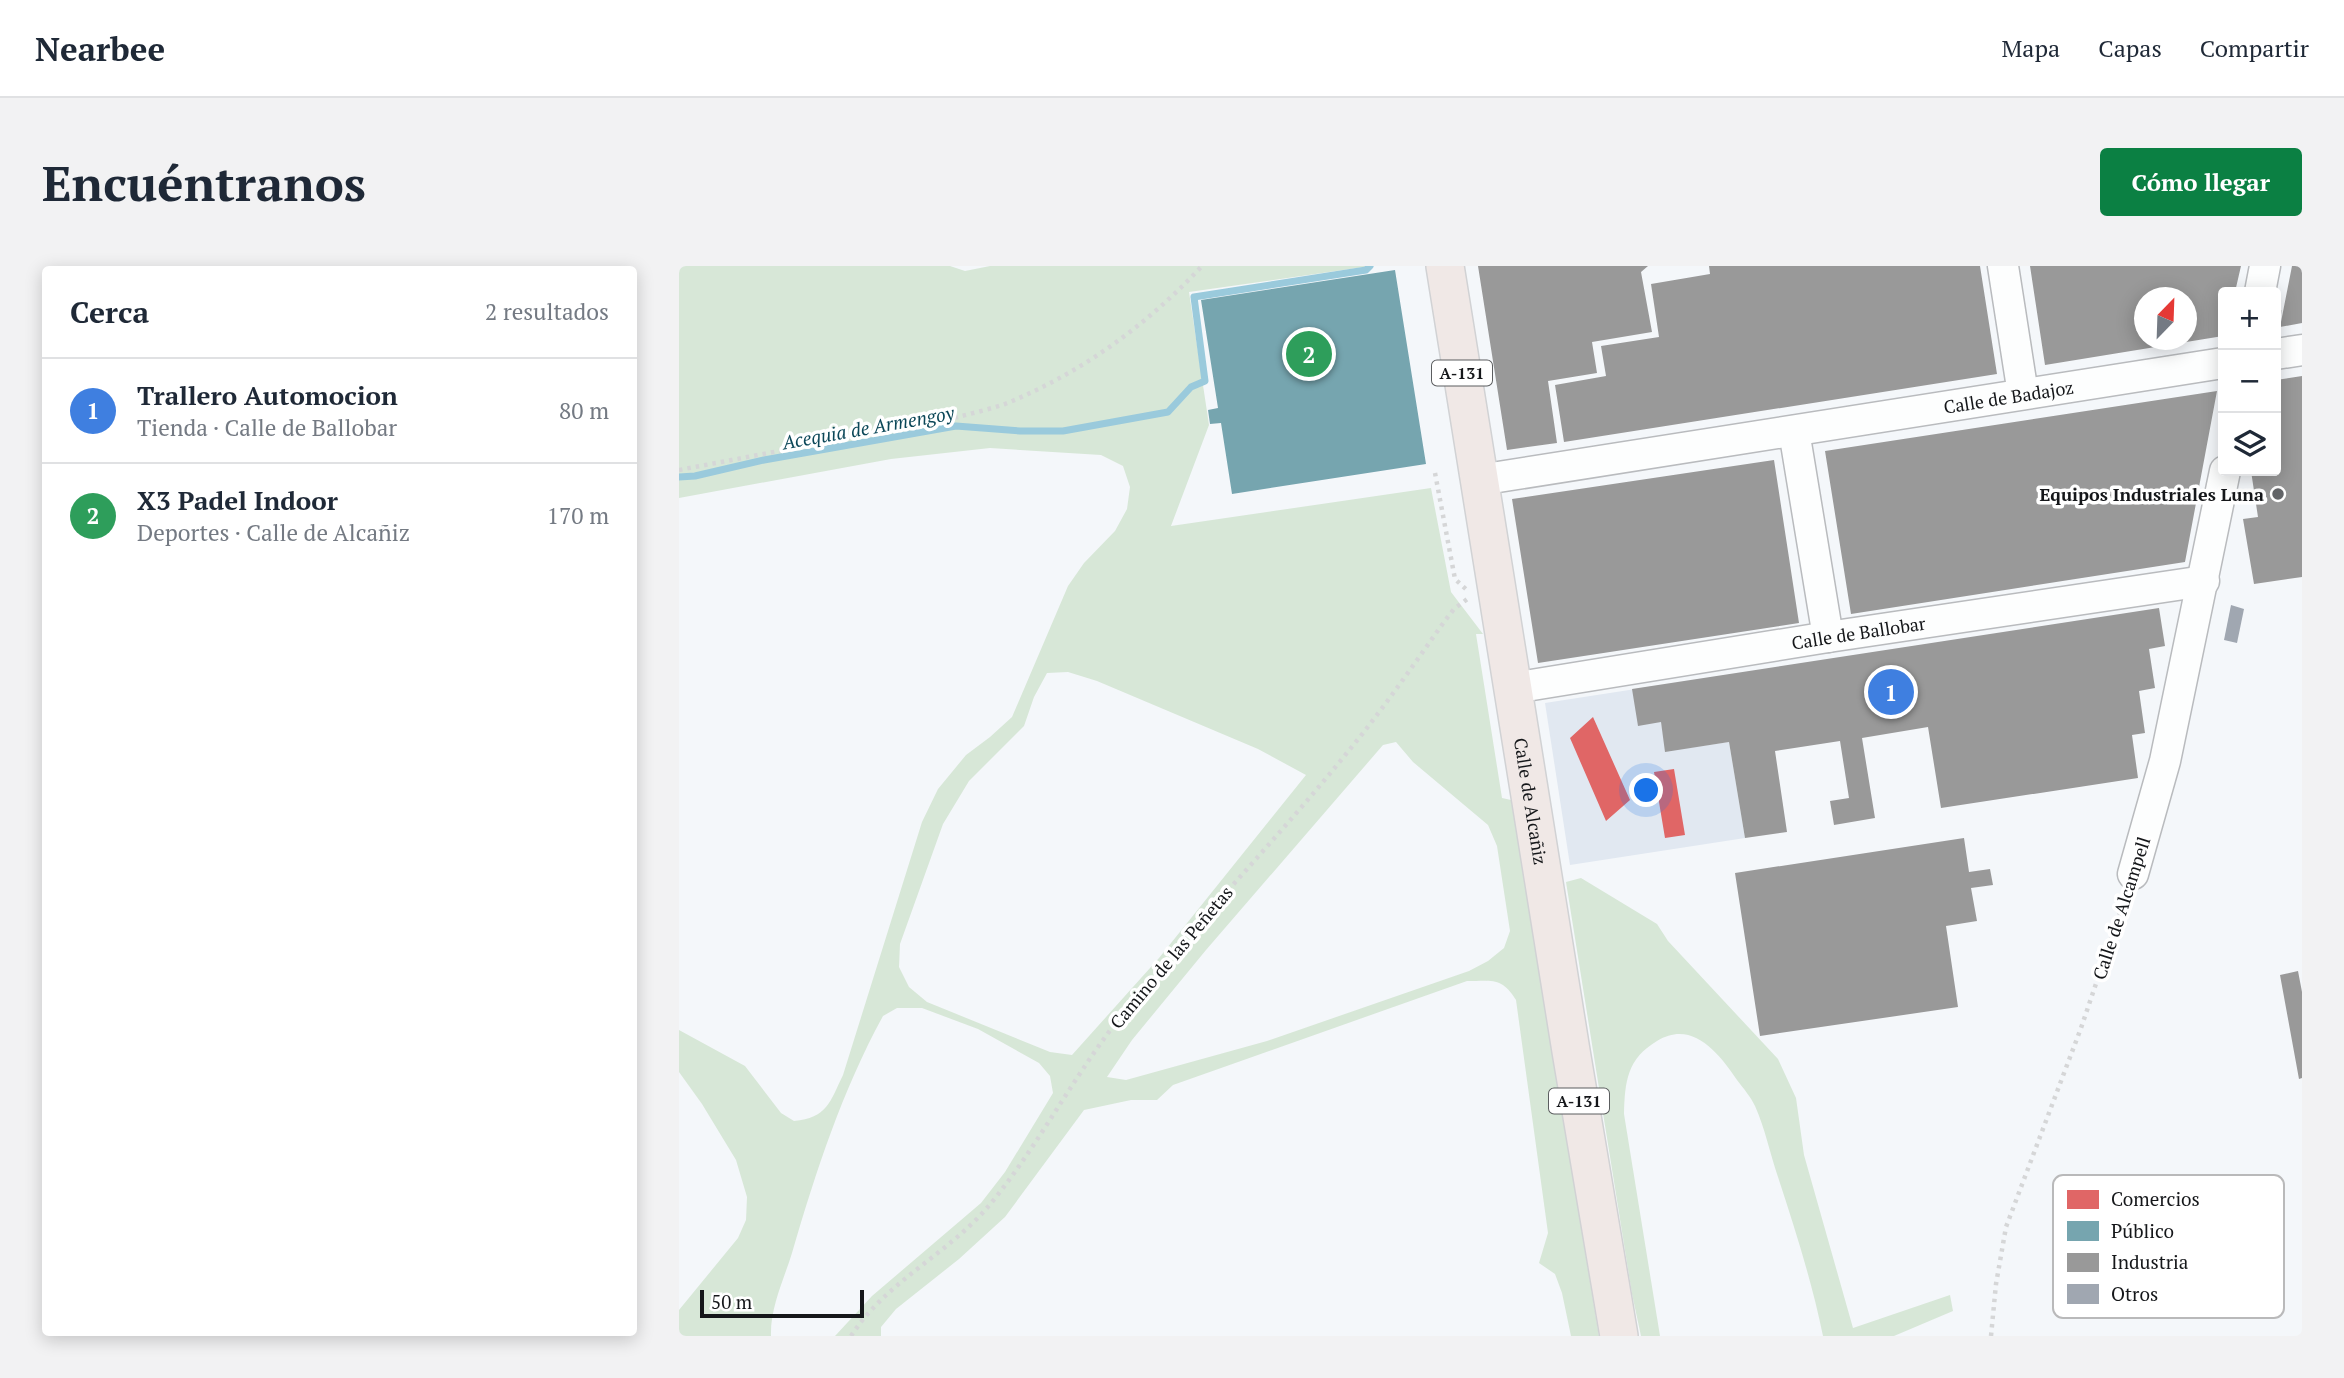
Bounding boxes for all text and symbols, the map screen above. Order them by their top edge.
text: Nearbee [35,27,165,70]
text: Mapa [2002,32,2060,64]
text: Capas [2098,32,2162,64]
text: Compartir [2200,32,2309,64]
button: Cómo llegar [2100,148,2302,216]
text: Encuéntranos [42,150,366,215]
north arrow [2134,287,2197,350]
map controls [2218,287,2281,476]
button: + [2218,287,2281,350]
text: Cerca [70,292,149,332]
text: 2 resultados [485,296,609,327]
pin: 2 [1286,328,1332,380]
button: − [2218,350,2281,413]
road number: A-131 [1432,360,1492,386]
street label: Calle de Badajoz [1942,375,2075,419]
text: Trallero Automocion [137,378,398,412]
text: 1 [87,395,100,426]
text: 80 m [559,395,609,426]
water label: Acequia de Armengoy [779,399,957,455]
text: Tienda · Calle de Ballobar [137,412,397,443]
button: layers [2218,413,2281,476]
place label: Equipos Industriales Luna [2039,482,2264,506]
text: X3 Padel Indoor [137,483,338,517]
marker: Equipos Industriales Luna [2270,486,2286,502]
text: 2 [87,500,100,531]
text: 170 m [547,500,609,531]
text: Deportes · Calle de Alcañiz [137,517,410,548]
street label: Calle de Ballobar [1790,611,1927,655]
pin: 1 [1868,666,1914,718]
street label: Calle de Alcañiz [1509,736,1553,866]
your location [1629,773,1663,807]
street label: Calle de Alcampell [2087,834,2155,982]
street label: Camino de las Peñetas [1104,881,1238,1033]
road number: A-131 [1549,1088,1609,1114]
legend [2053,1175,2284,1318]
text: Comercios [2111,1186,2200,1211]
text: Público [2111,1218,2174,1243]
text: Industria [2111,1249,2189,1274]
text: Otros [2111,1281,2158,1306]
scale bar [700,1287,865,1319]
text: 50 m [711,1289,752,1314]

